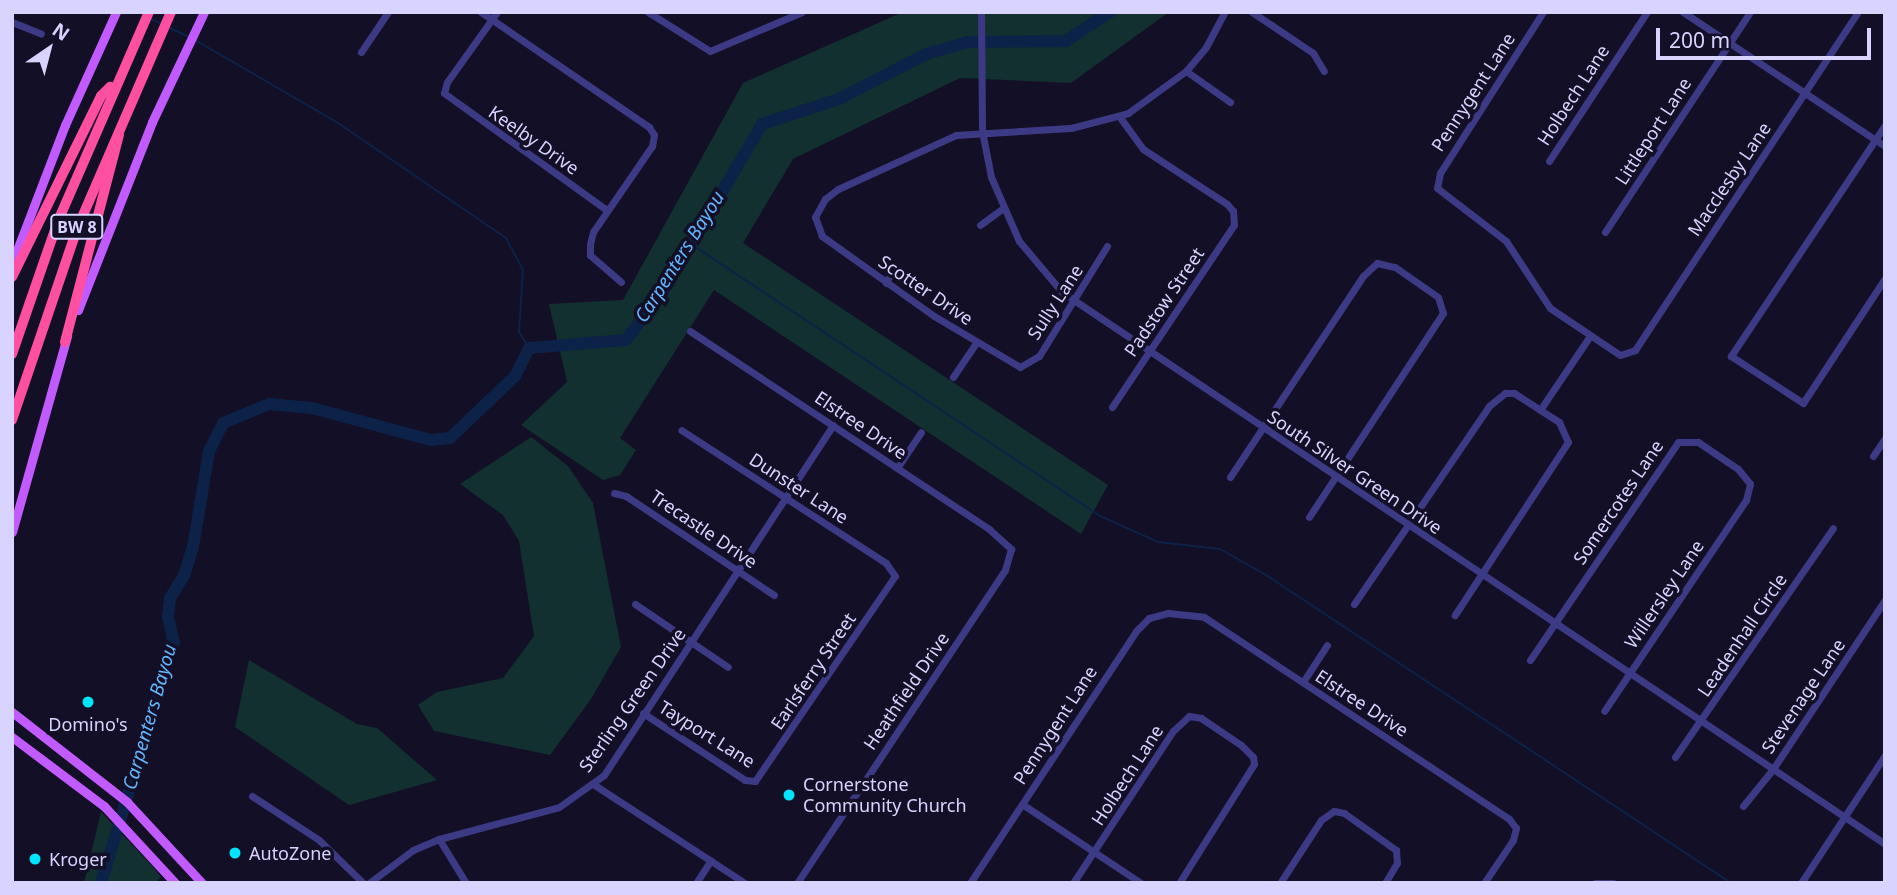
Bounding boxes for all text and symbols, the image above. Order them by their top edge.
north arrow [14,14,84,84]
scale bar [1659,14,1874,58]
text: N [47,17,75,47]
text: 200 m [1669,26,1730,54]
street label: Pennygent Lane [1427,29,1519,155]
street label: Holbech Lane [1533,41,1613,149]
street label: Littleport Lane [1610,73,1696,189]
street label: Keelby Drive [485,101,583,179]
street label: Macclesby Lane [1683,118,1775,240]
water label: Carpenters Bayou [631,187,729,327]
road number: BW 8 [49,215,105,240]
street label: Padstow Street [1120,243,1208,361]
street label: Scotter Drive [875,251,977,329]
street label: Sully Lane [1023,260,1087,344]
street label: Elstree Drive [811,386,911,464]
street label: South Silver Green Drive [1264,406,1446,538]
street label: Somercotes Lane [1568,436,1668,568]
street label: Dunster Lane [745,448,853,528]
street label: Trecastle Drive [646,485,762,573]
street label: Willersley Lane [1620,536,1708,652]
street label: Leadenhall Circle [1693,569,1791,701]
street label: Earlsferry Street [766,609,860,733]
street label: Sterling Green Drive [574,624,690,776]
street label: Heathfield Drive [859,628,953,754]
street label: Stevenage Lane [1757,635,1849,757]
water label: Carpenters Bayou [118,642,182,792]
street label: Pennygent Lane [1009,662,1101,788]
street label: Elstree Drive [1312,665,1412,741]
marker: Domino's [80,694,96,710]
street label: Tayport Lane [655,696,759,772]
place label: Domino's [48,713,128,735]
street label: Holbech Lane [1087,721,1167,829]
place label: Cornerstone Community Church [803,774,967,816]
marker: Cornerstone Community Church [781,787,797,803]
place label: AutoZone [249,842,331,864]
marker: AutoZone [227,845,243,861]
place label: Kroger [49,848,107,870]
marker: Kroger [27,851,43,867]

